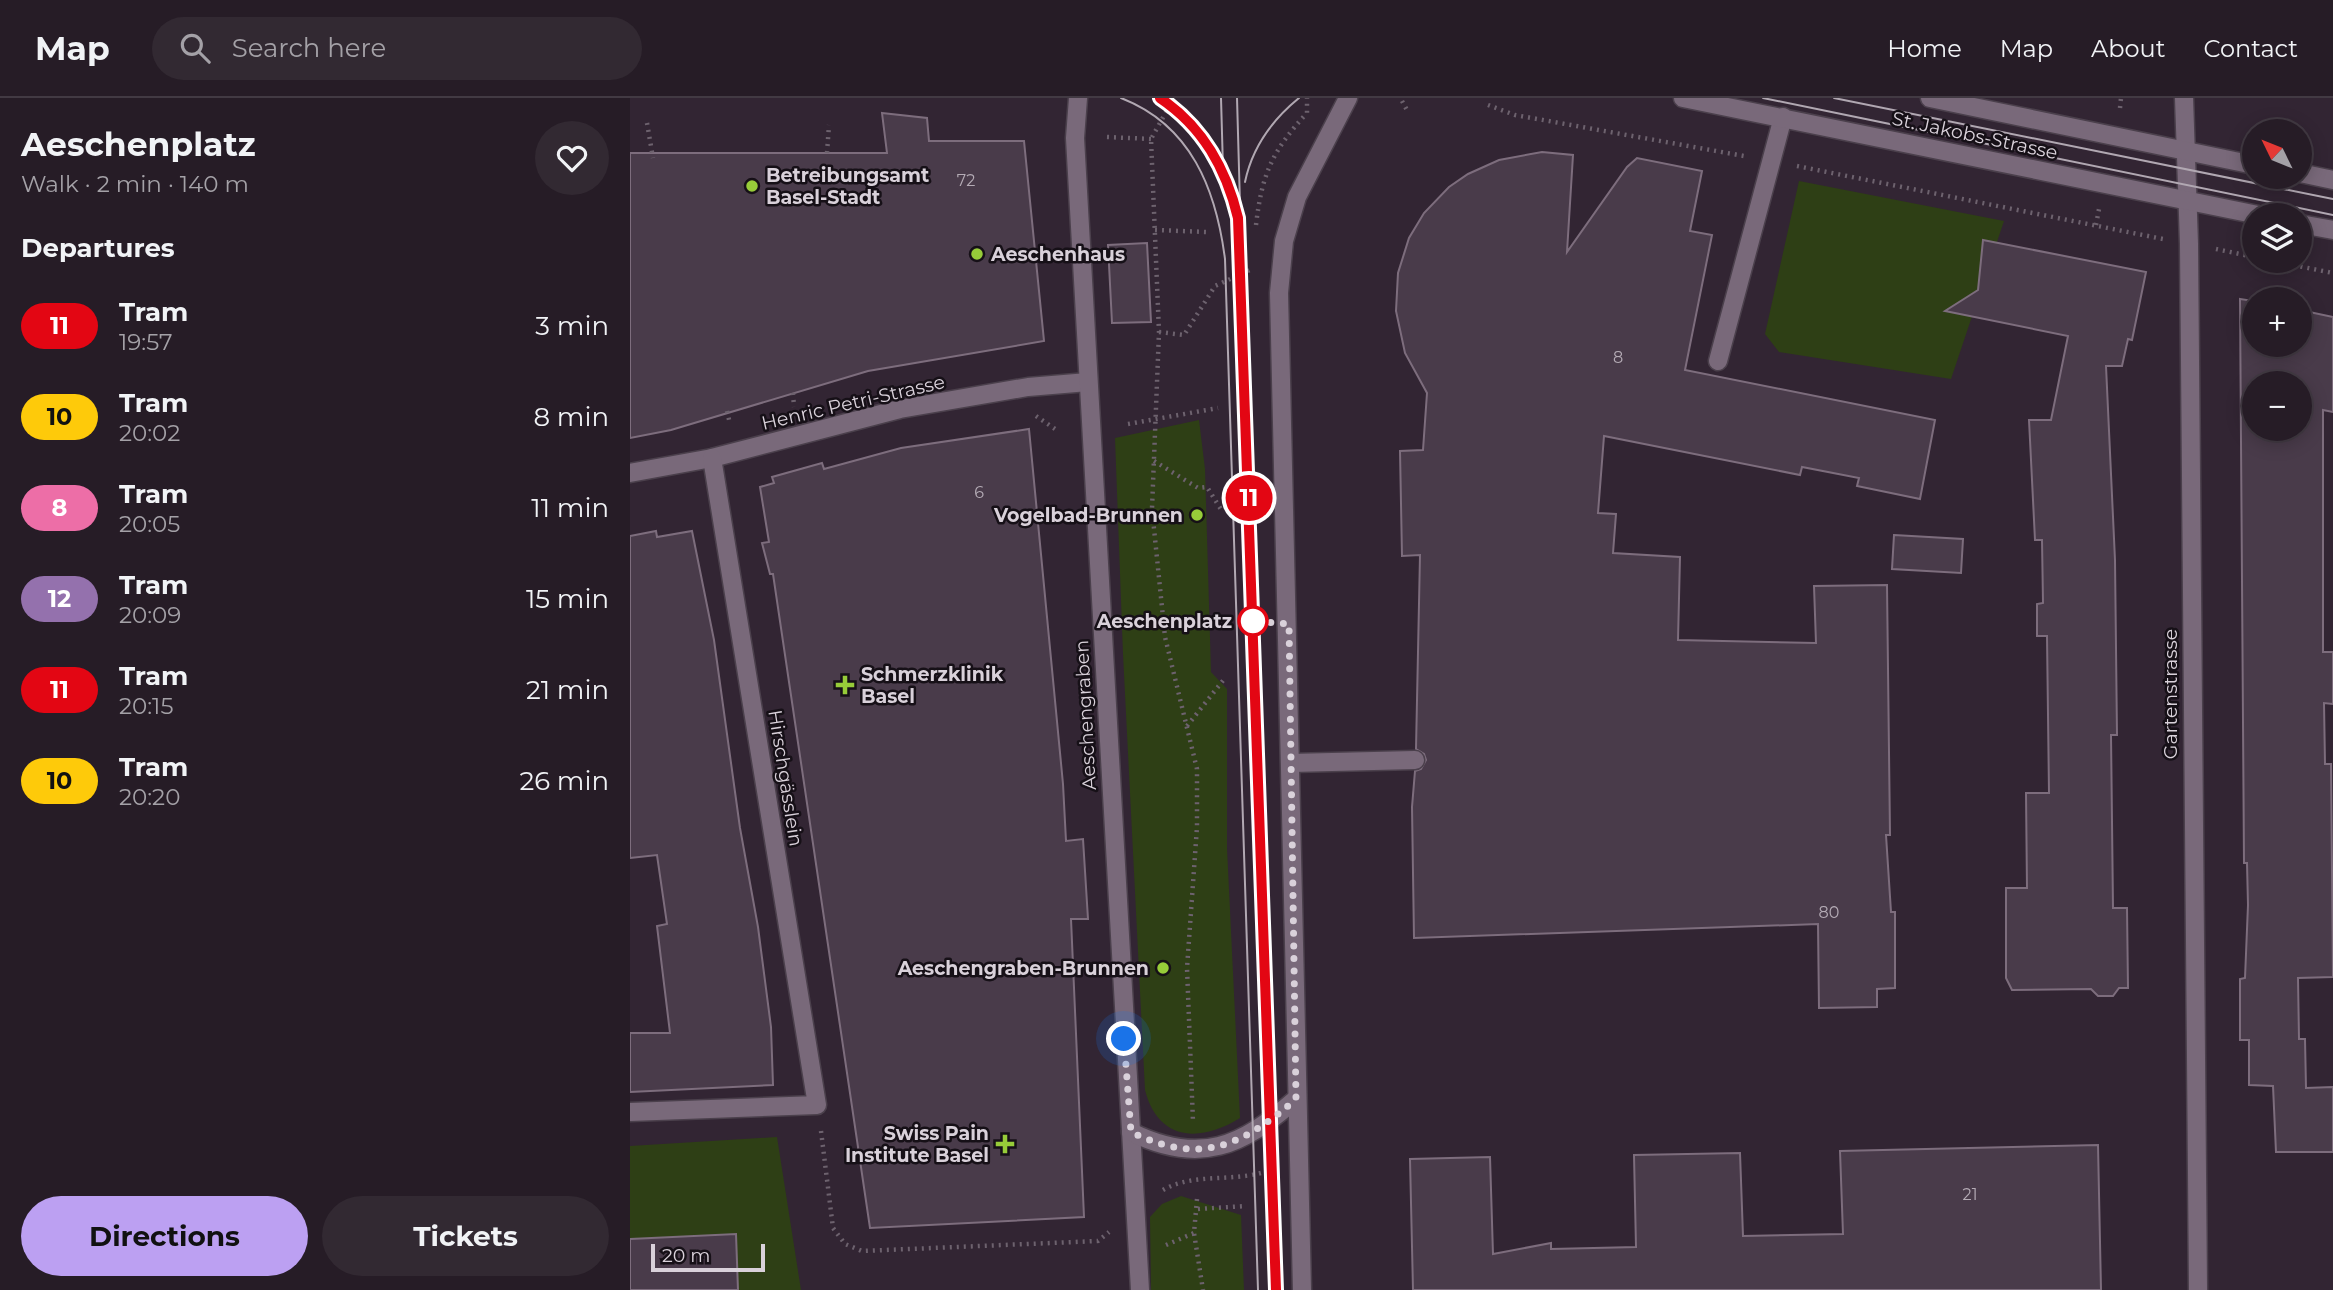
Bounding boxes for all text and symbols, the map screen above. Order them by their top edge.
search box [152,17,642,80]
text: Map [35,28,110,68]
icon: search [176,29,214,67]
text: Search here [232,32,386,64]
text: Home [1887,34,1962,63]
text: Map [2000,34,2053,63]
text: About [2091,34,2165,63]
text: Contact [2203,34,2298,63]
street label: St. Jakobs-Strasse [1890,107,2060,164]
north arrow [2242,119,2312,189]
map controls [2242,119,2312,441]
button: heart [535,121,609,195]
text: Aeschenplatz [21,124,256,164]
place label: Betreibungsamt Basel-Stadt [766,164,929,209]
text: Walk · 2 min · 140 m [21,170,249,198]
house number: 72 [957,171,975,190]
marker: Betreibungsamt Basel-Stadt [744,178,760,194]
button: layers [2242,203,2312,273]
text: Departures [21,232,175,264]
place label: Aeschenhaus [990,243,1125,266]
marker: Aeschenhaus [969,246,985,262]
button: + [2242,287,2312,357]
text: Tram [119,296,188,328]
text: 3 min [535,310,609,342]
text: 11 [50,311,69,340]
text: 19:57 [119,328,172,356]
house number: 8 [1613,348,1623,367]
street label: Henric Petri-Strasse [759,370,947,435]
button: − [2242,371,2312,441]
text: Tram [119,387,188,419]
text: 8 min [533,401,609,433]
text: 10 [47,402,72,431]
text: 20:02 [119,419,180,447]
line badge: 11 [1218,475,1280,521]
text: Tram [119,478,188,510]
house number: 6 [974,483,984,502]
text: 11 [1240,483,1258,512]
text: 11 min [531,492,609,524]
text: 8 [52,493,67,522]
place label: Vogelbad-Brunnen [993,504,1183,527]
marker: Vogelbad-Brunnen [1189,507,1205,523]
text: 20:05 [119,510,180,538]
text: Tram [119,569,188,601]
text: 15 min [526,583,609,615]
text: 12 [48,584,71,613]
text: 20:09 [119,601,181,629]
marker: Aeschenplatz [1238,606,1268,636]
place label: Aeschenplatz [1096,610,1232,633]
street label: Gartenstrasse [2159,629,2182,759]
street label: Aeschengraben [1070,639,1101,791]
text: Tram [119,660,188,692]
place label: Schmerzklinik Basel [861,663,1004,708]
text: 21 min [526,674,609,706]
text: 11 [50,675,69,704]
marker: Schmerzklinik Basel [835,675,855,695]
text: 20:15 [119,692,173,720]
street label: Hirschgässlein [763,708,808,848]
text: Tram [119,751,188,783]
text: 26 min [519,765,609,797]
text: 10 [47,766,72,795]
text: 20:20 [119,783,180,811]
house number: 80 [1819,903,1839,922]
place label: Aeschengraben-Brunnen [897,957,1149,980]
marker: Aeschengraben-Brunnen [1155,960,1171,976]
your location [1106,1021,1141,1056]
place label: Swiss Pain Institute Basel [845,1122,989,1167]
marker: Swiss Pain Institute Basel [995,1134,1015,1154]
house number: 21 [1963,1185,1977,1204]
button: Directions [21,1196,308,1276]
button: Tickets [322,1196,609,1276]
scale bar [651,1241,765,1273]
text: 20 m [662,1244,710,1267]

